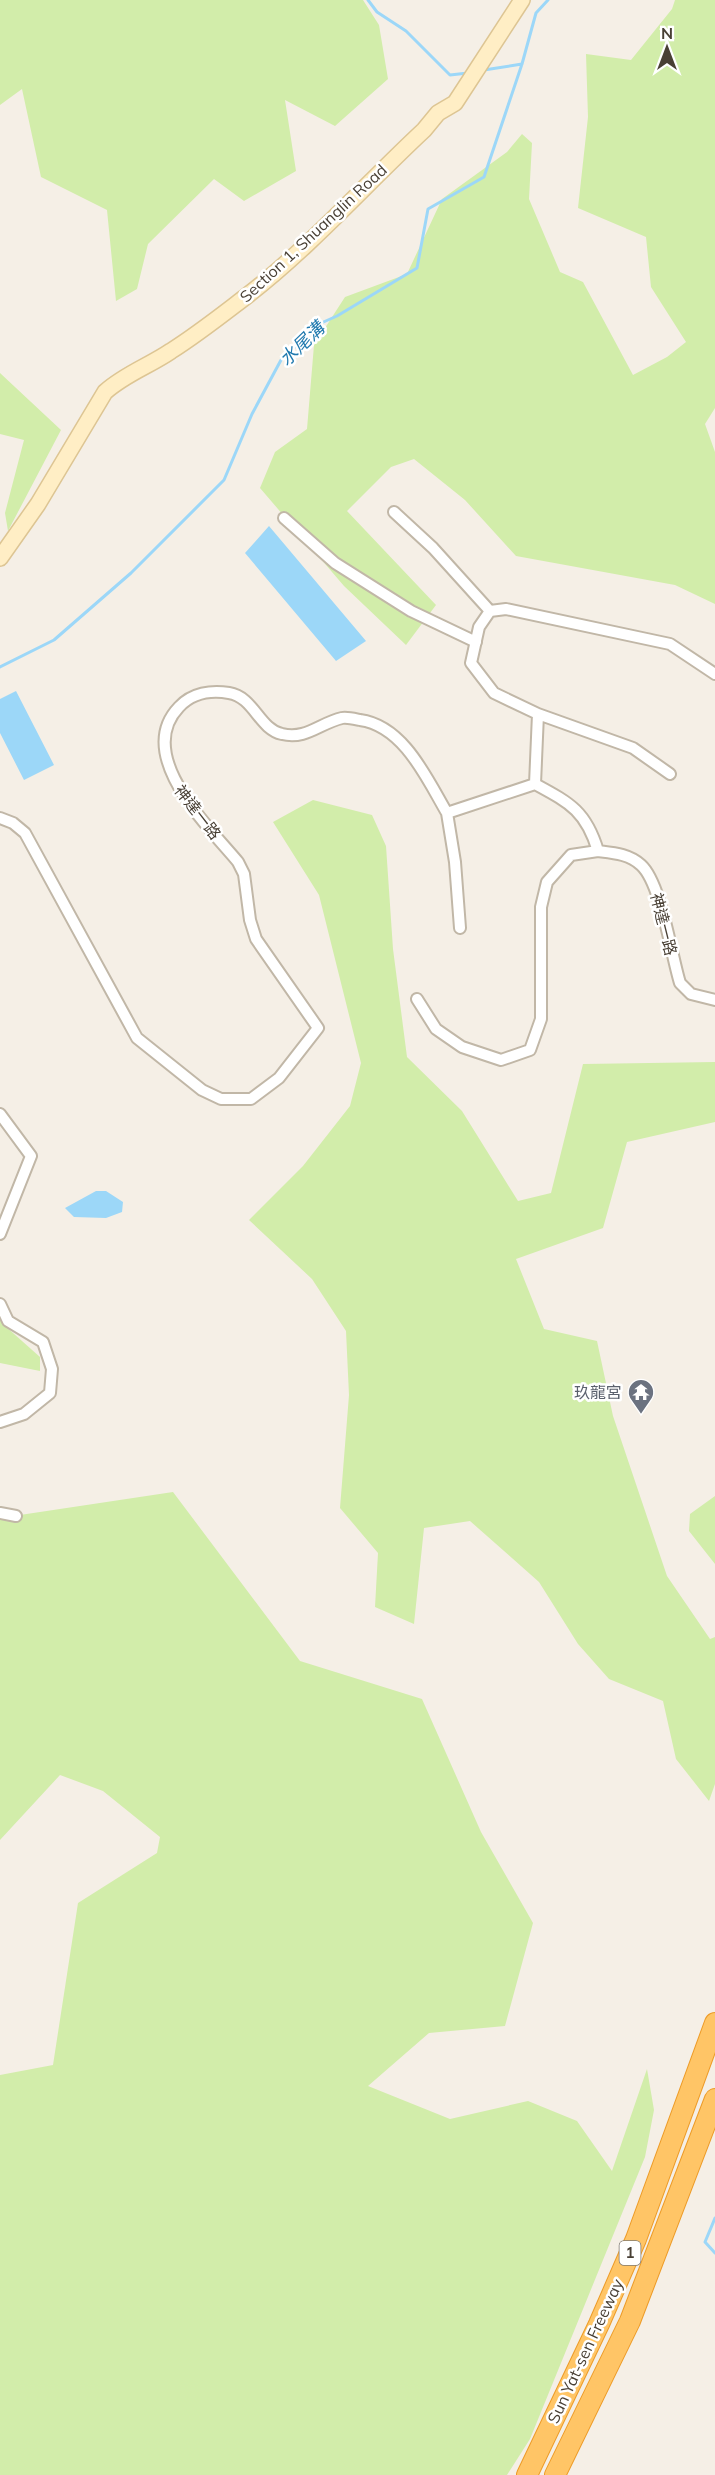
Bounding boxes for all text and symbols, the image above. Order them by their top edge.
north arrow [637,18,697,78]
text: N [661,23,673,43]
street label: Section 1, Shuanglin Road [235,160,391,306]
water label: 水尾溝 [274,315,331,371]
street label: 神達一路 [170,781,226,843]
street label: 神達一路 [647,891,681,957]
temple icon: 玖龍宮 [626,1377,656,1415]
place label: 玖龍宮 [574,1382,622,1402]
road number: 1 [620,2241,640,2265]
street label: Sun Yat-sen Freeway [543,2275,627,2426]

